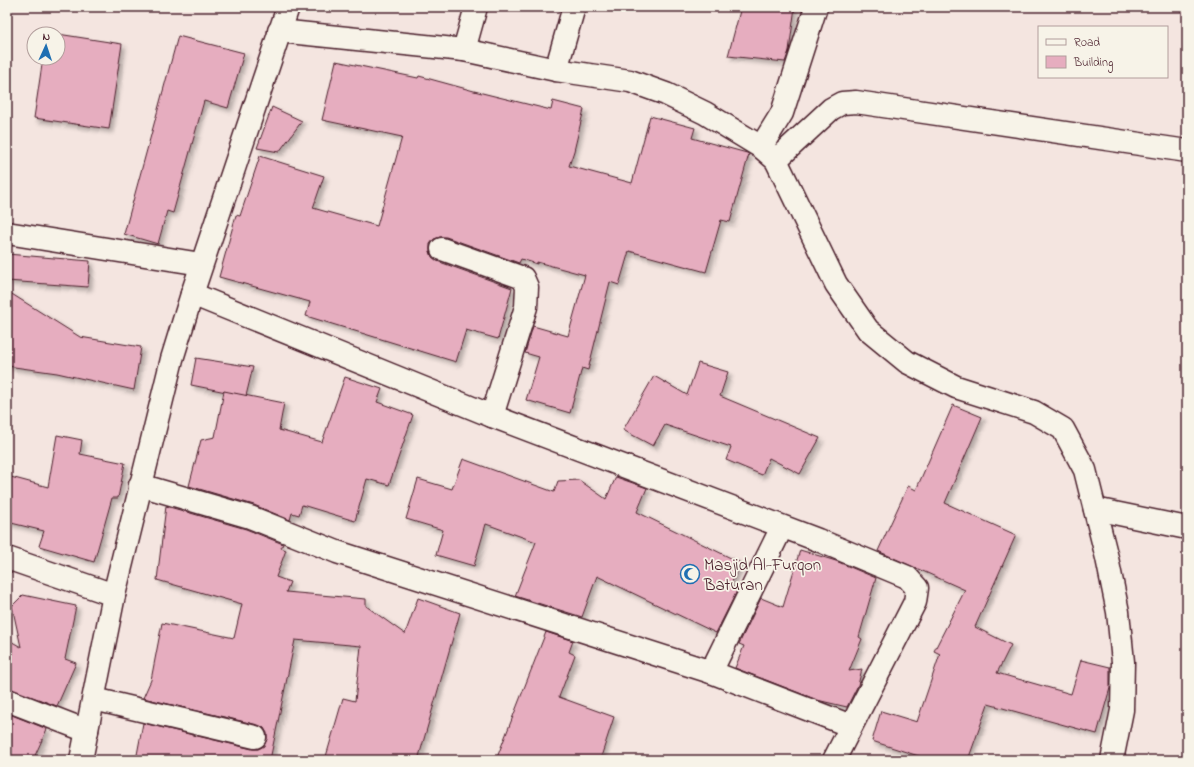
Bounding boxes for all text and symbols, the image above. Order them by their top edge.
north arrow [26,26,66,66]
legend [1038,26,1168,78]
text: N [42,29,51,45]
text: Road [1074,34,1100,52]
text: Building [1073,54,1113,73]
place label: Masjid Al-Furqon Baturan [703,553,821,598]
mosque icon: Masjid Al-Furqon Baturan [679,563,701,585]

